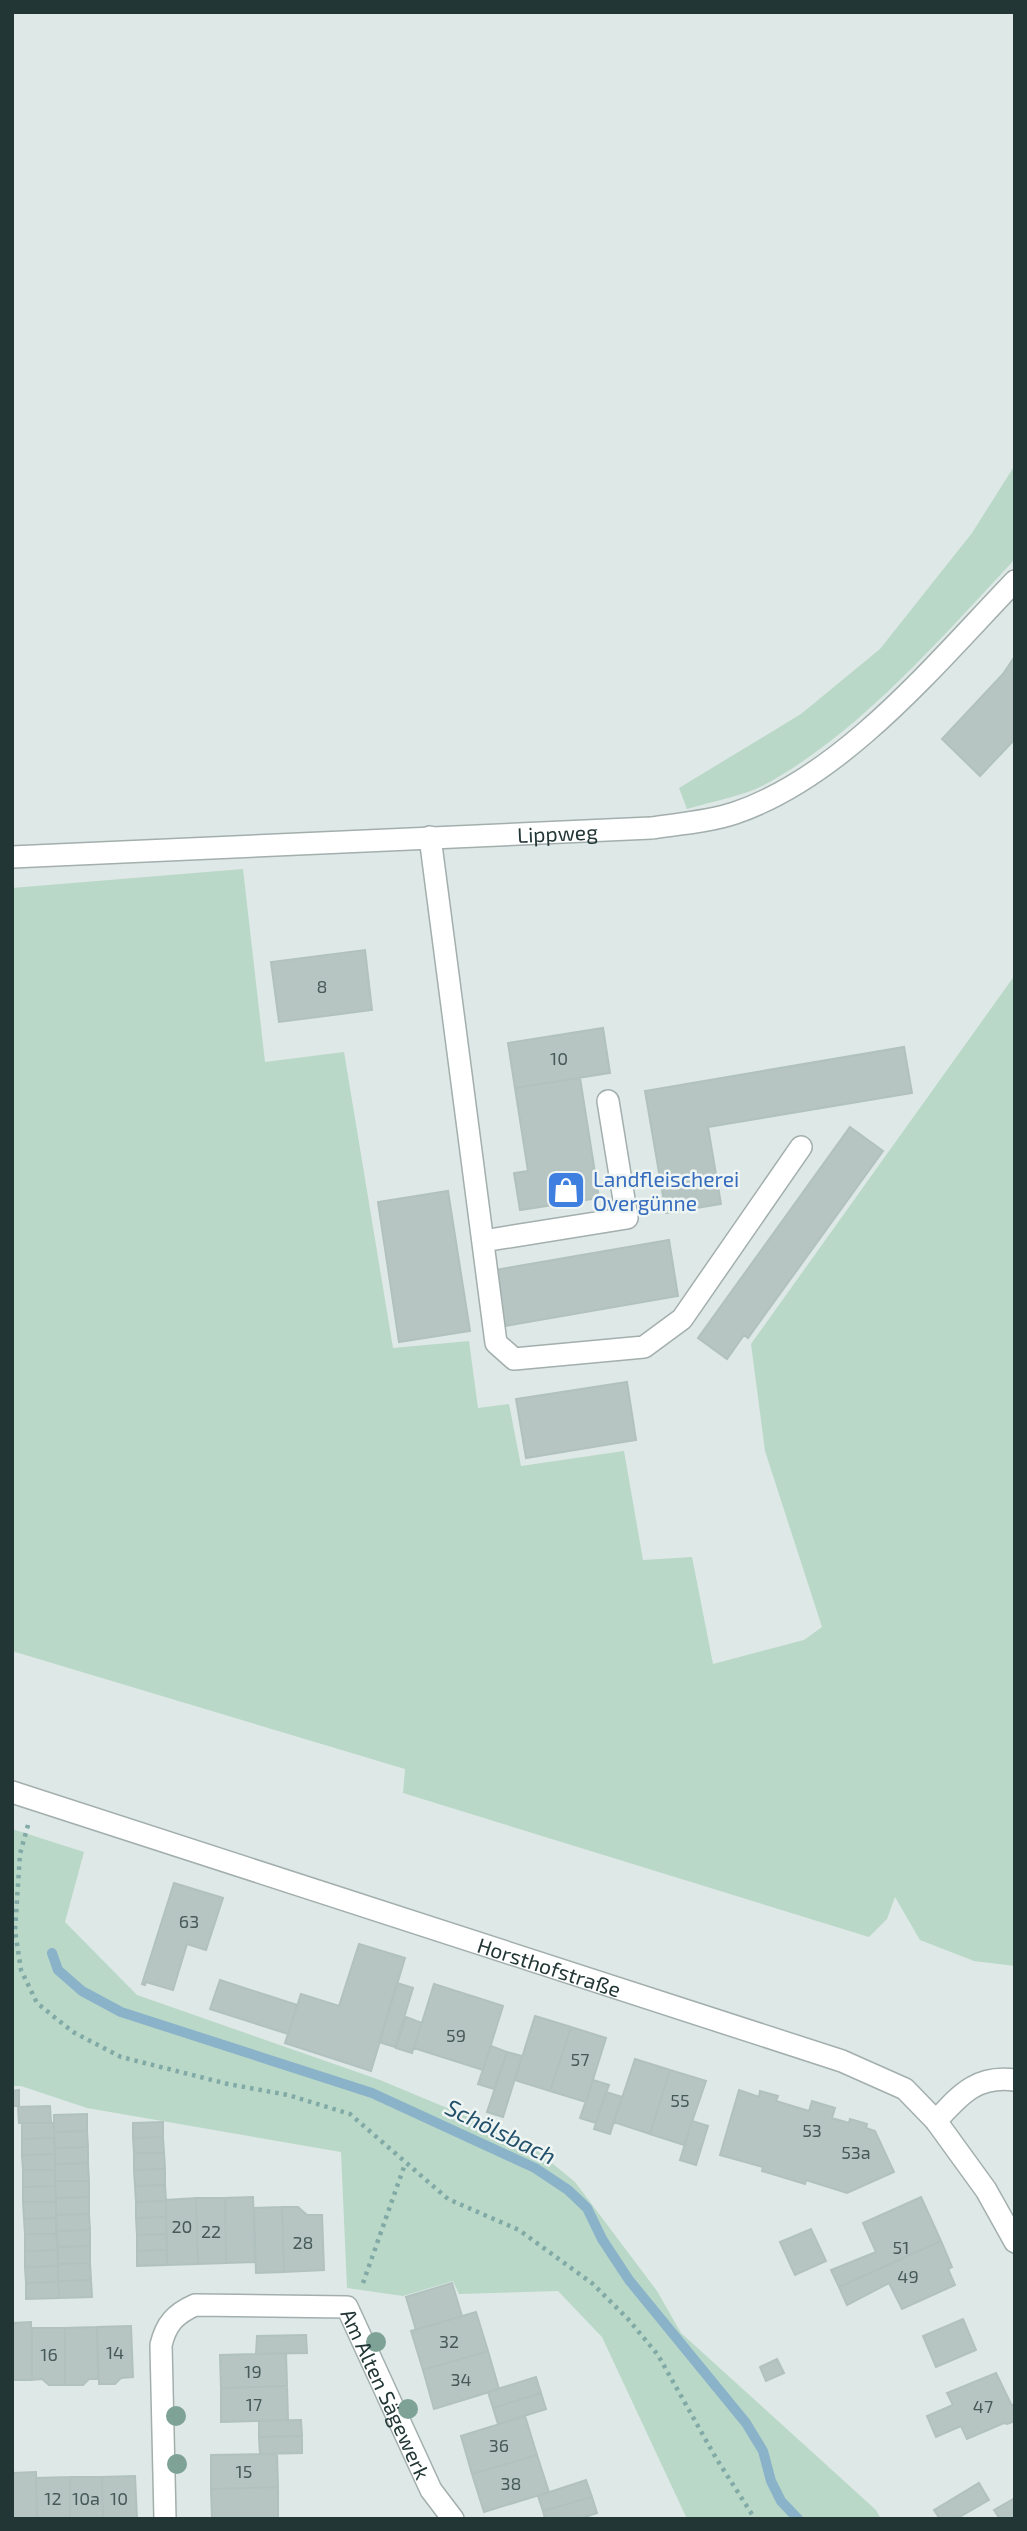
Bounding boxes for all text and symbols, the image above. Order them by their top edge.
street label: Lippweg [517,818,599,847]
house number: 8 [317,975,327,997]
house number: 10 [550,1047,568,1069]
place label: Landfleischerei Overgünne [593,1166,739,1215]
shop icon: Landfleischerei Overgünne [545,1169,587,1211]
house number: 63 [179,1910,199,1932]
street label: Horsthofstraße [475,1931,624,2001]
house number: 59 [446,2024,466,2046]
house number: 57 [571,2048,589,2070]
house number: 55 [670,2089,690,2111]
water label: Schölsbach [441,2092,561,2170]
house number: 53 [802,2119,822,2141]
house number: 53a [841,2141,871,2163]
house number: 20 [172,2215,192,2237]
house number: 22 [201,2220,221,2242]
house number: 28 [292,2231,314,2253]
house number: 51 [893,2236,909,2258]
house number: 49 [897,2265,919,2287]
street label: Am Alten Sägewerk [337,2304,437,2483]
house number: 32 [439,2330,459,2352]
house number: 14 [106,2341,124,2363]
house number: 16 [40,2343,58,2365]
house number: 19 [244,2360,262,2382]
house number: 34 [450,2368,472,2390]
house number: 17 [246,2393,262,2415]
house number: 47 [973,2395,993,2417]
house number: 36 [489,2434,509,2456]
house number: 15 [236,2460,252,2482]
house number: 38 [501,2472,521,2494]
house number: 12 [44,2487,62,2509]
house number: 10a [72,2487,100,2509]
house number: 10 [110,2487,128,2509]

